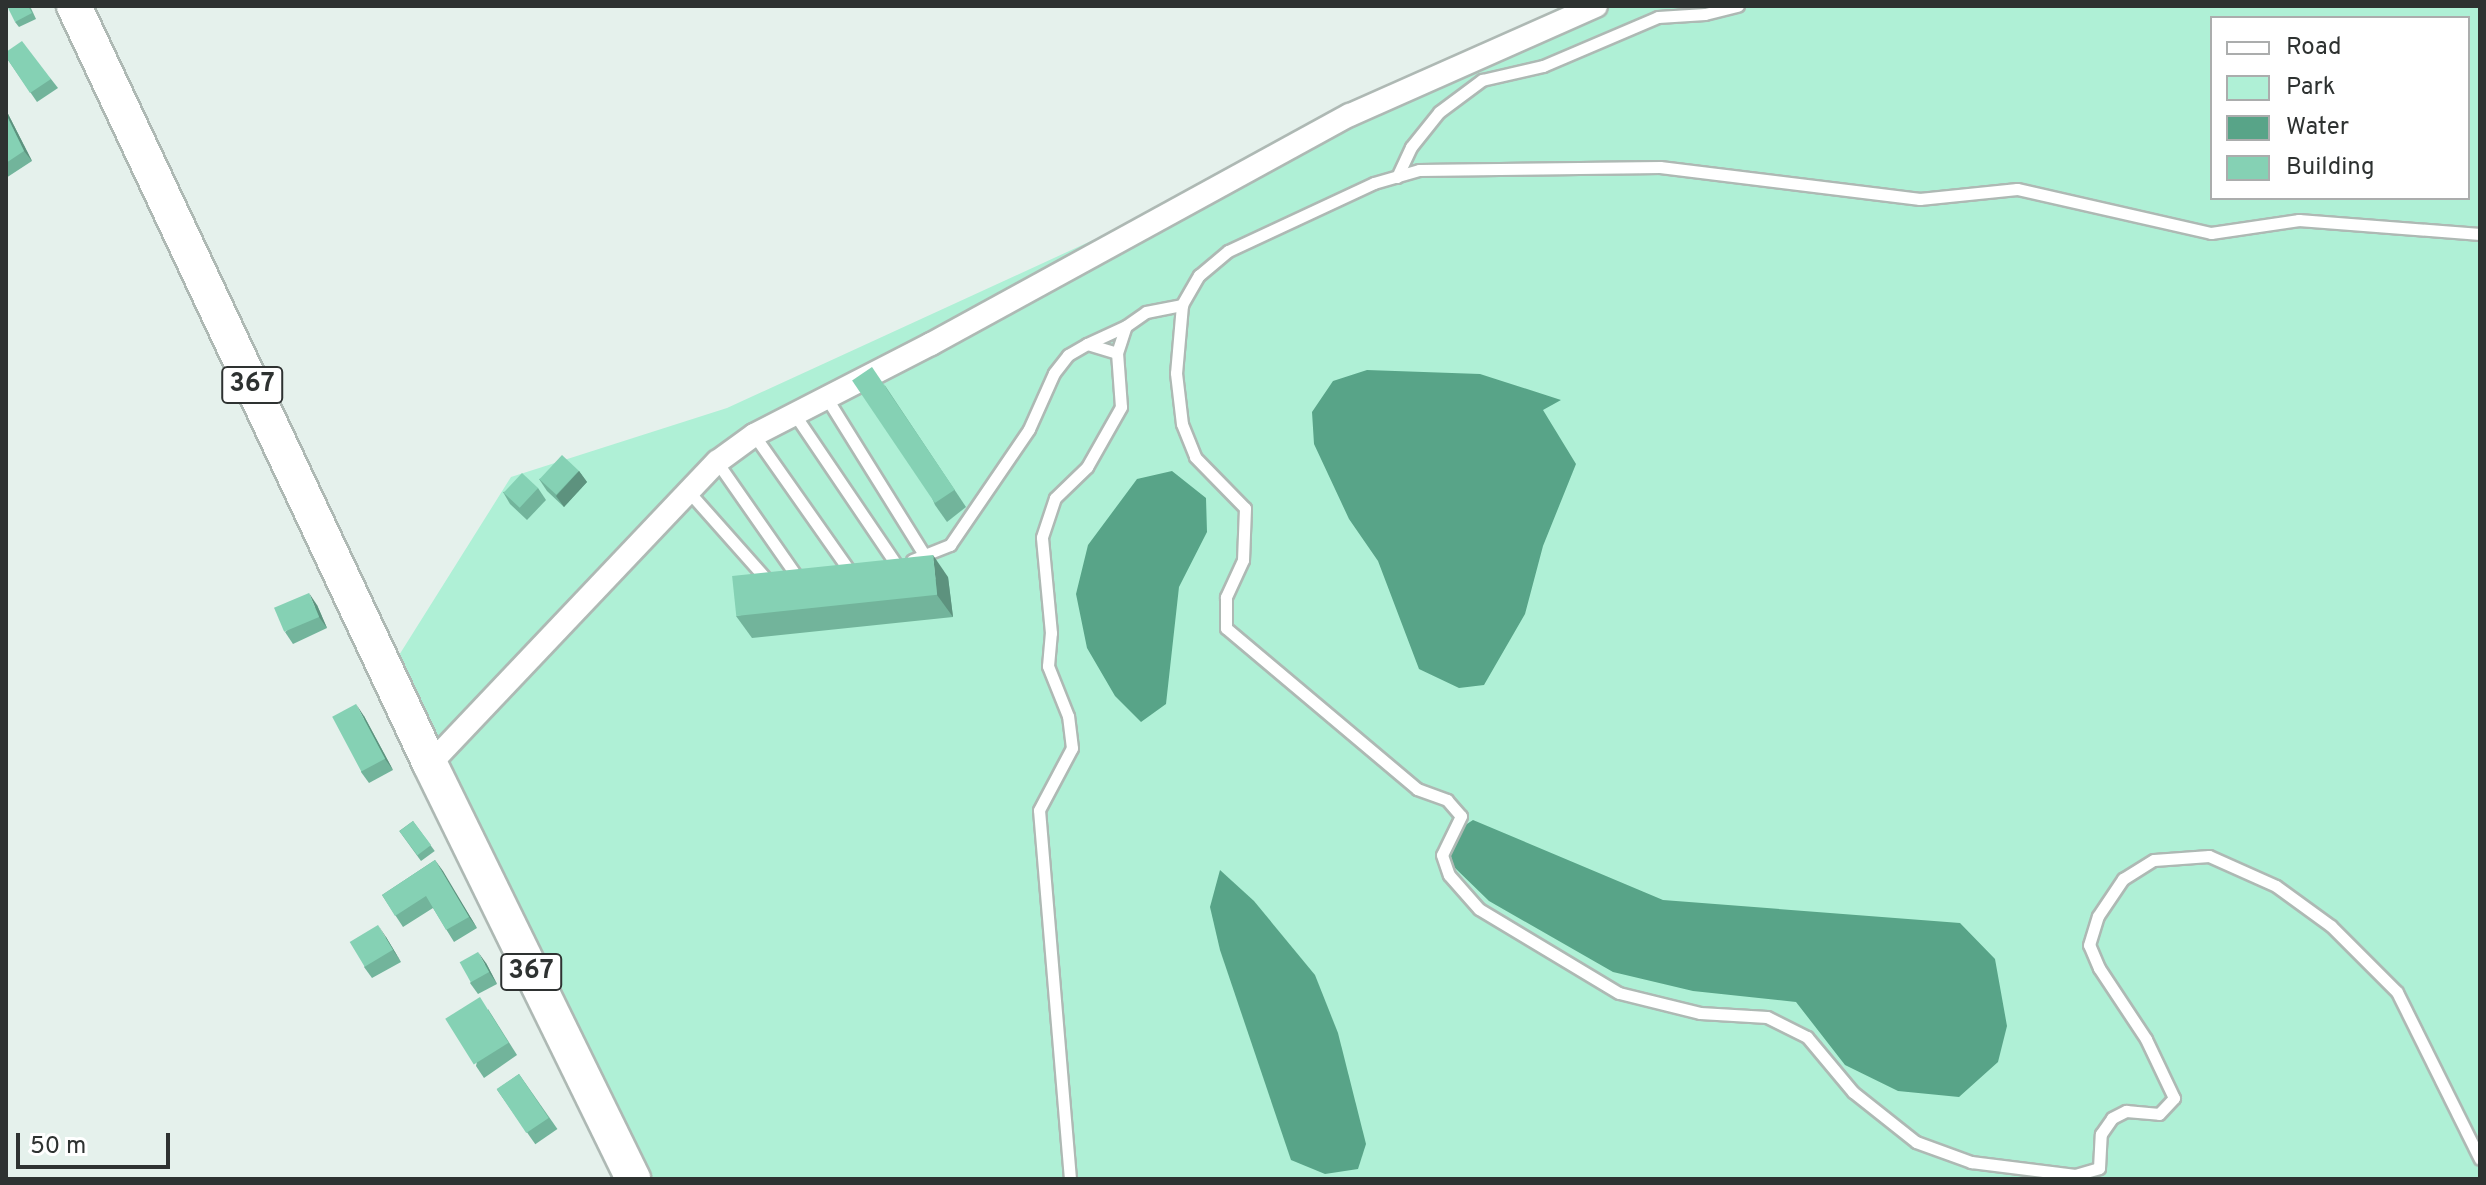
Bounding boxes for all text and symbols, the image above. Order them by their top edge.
legend [2210,16,2470,200]
text: Road [2286,33,2342,63]
text: Park [2286,73,2336,103]
text: Water [2286,113,2349,143]
text: Building [2286,153,2375,183]
road number: 367 [220,363,284,407]
road number: 367 [499,950,563,994]
scale bar [20,1117,174,1167]
text: 50 m [30,1132,86,1162]

